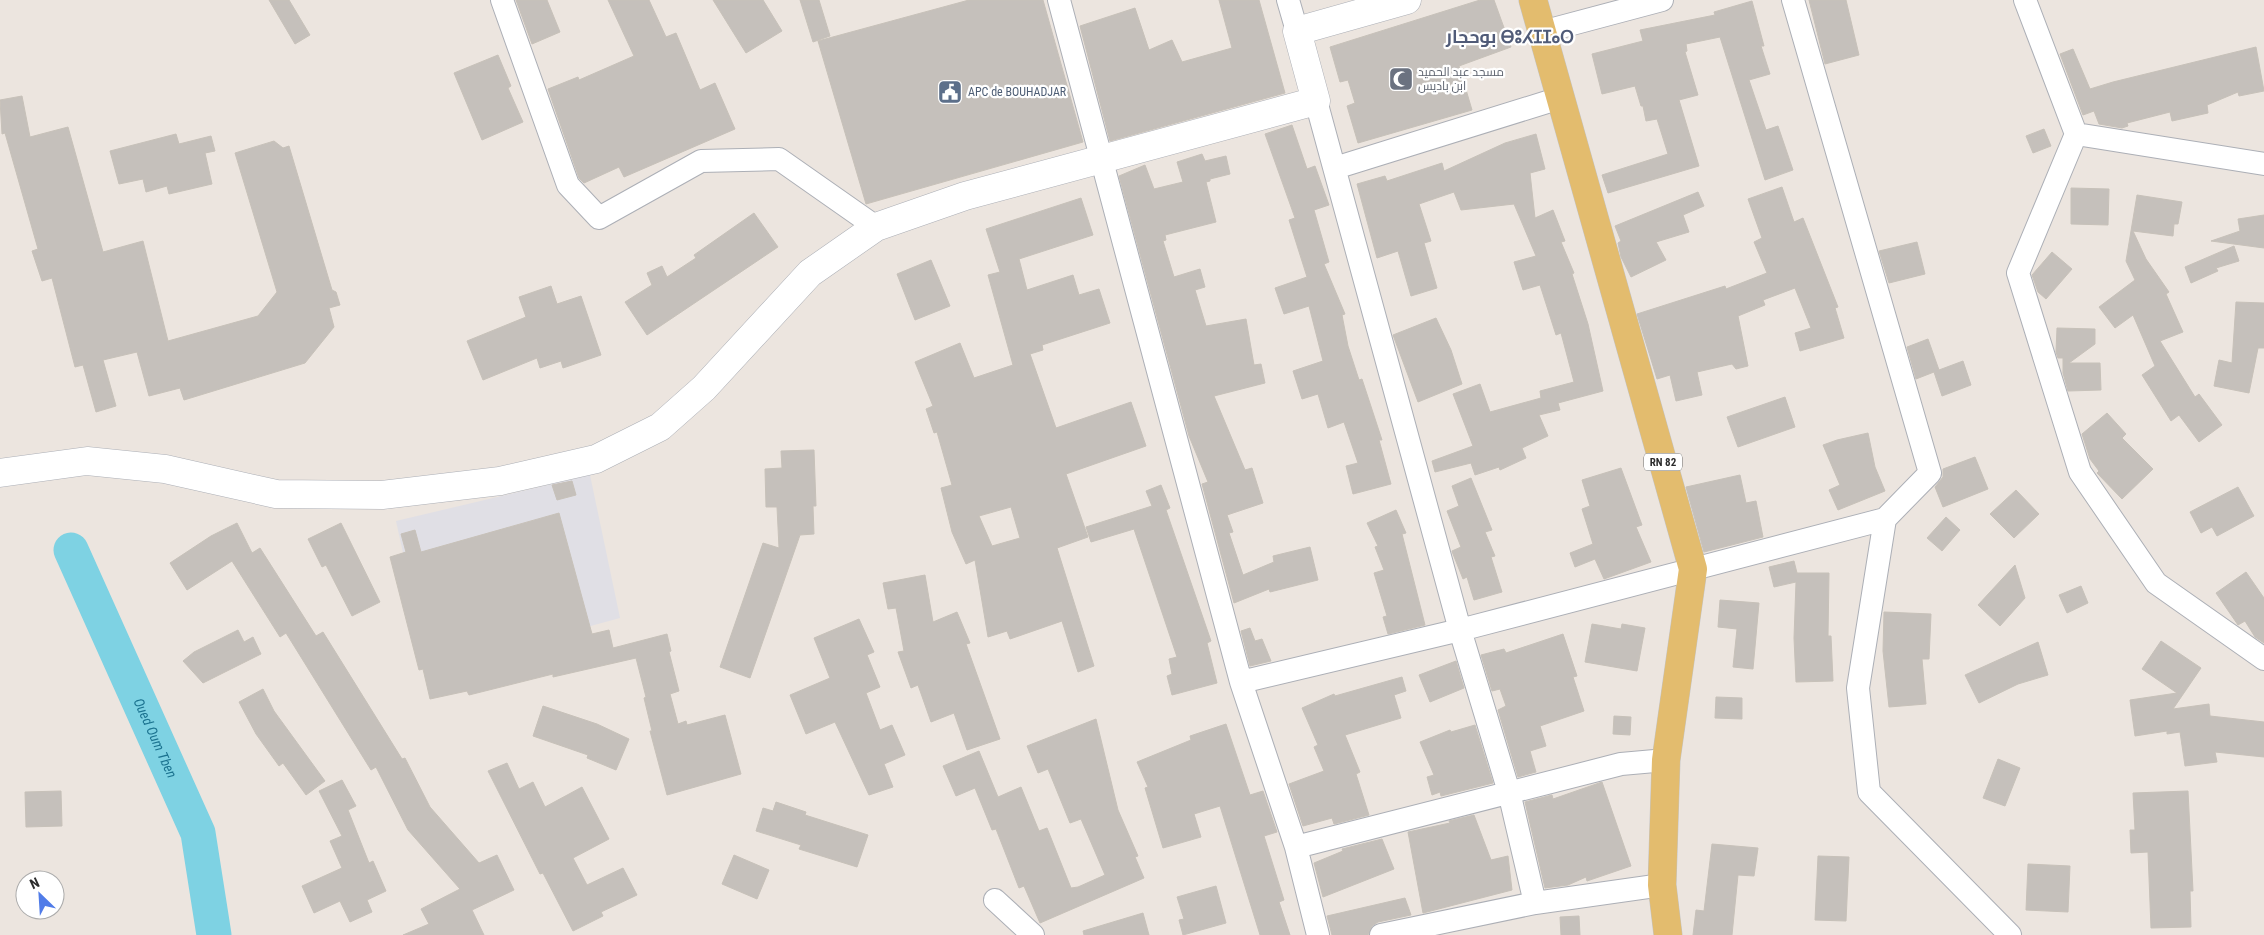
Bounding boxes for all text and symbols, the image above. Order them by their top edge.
district label: بوحجار ⴱⵓⵃⵊⵊⴰⵔ [1445,26,1574,48]
place label: مسجد عبد الحميد ابن باديس [1418,65,1504,93]
mosque icon: مسجد عبد الحميد ابن باديس [1388,66,1414,92]
public building icon: APC de BOUHADJAR [937,79,963,105]
place label: APC de BOUHADJAR [968,85,1067,99]
road number: RN 82 [1644,454,1682,471]
water label: Oued Oum Tben [131,696,180,780]
north arrow [15,870,65,920]
text: N [27,874,42,892]

